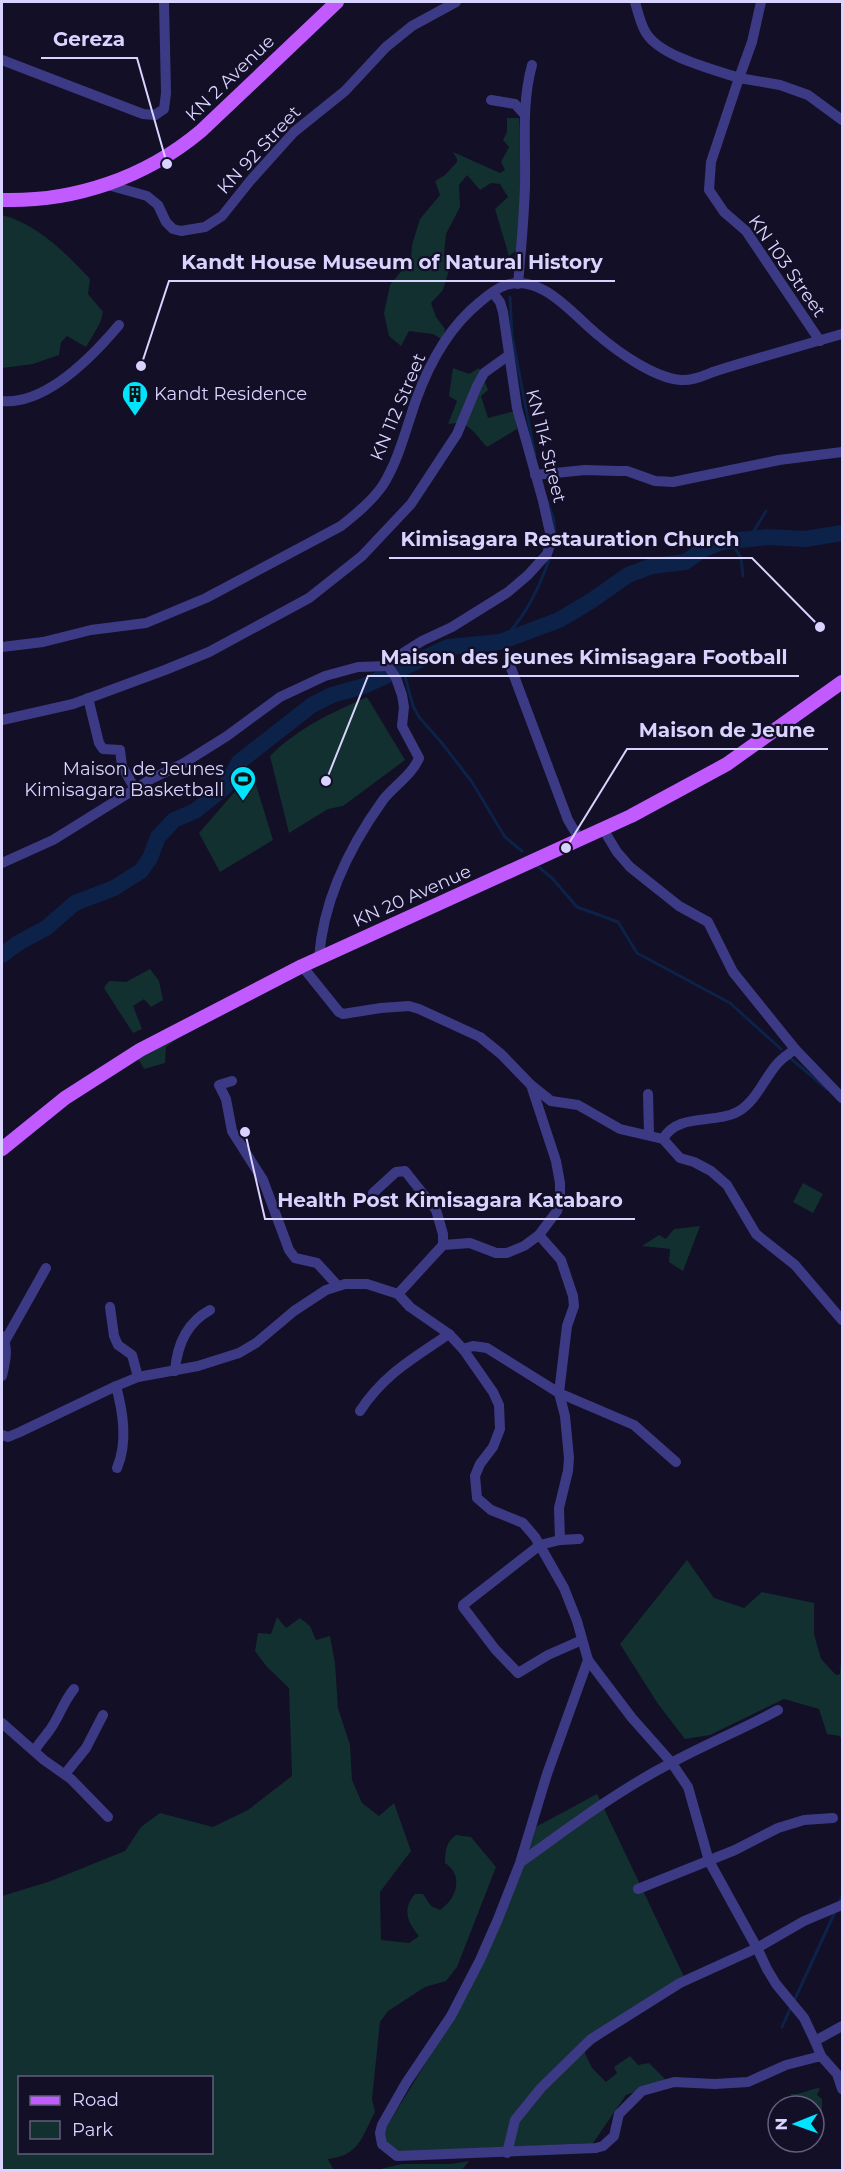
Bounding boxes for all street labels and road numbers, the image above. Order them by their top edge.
street label: KN 2 Avenue [181,30,279,126]
street label: KN 92 Street [213,101,305,199]
street label: KN 103 Street [744,211,830,321]
street label: KN 112 Street [366,350,430,464]
street label: KN 114 Street [521,387,571,505]
street label: KN 20 Avenue [350,860,475,932]

